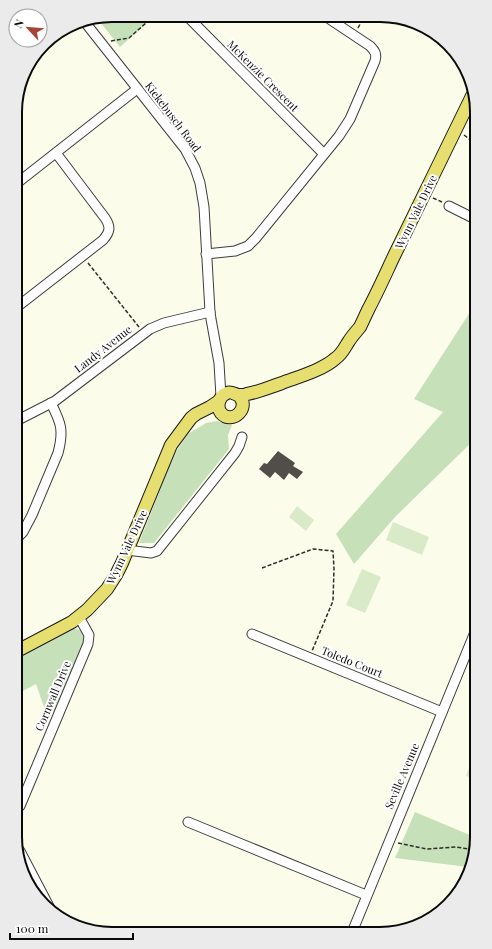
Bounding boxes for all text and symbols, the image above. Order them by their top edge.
north arrow [8,8,48,48]
text: N [10,16,27,30]
street label: McKenzie Crescent [224,37,302,115]
street label: Kiekebusch Road [142,78,205,155]
street label: Wynn Vale Drive [391,172,440,252]
street label: Landy Avenue [71,321,135,376]
street label: Wynn Vale Drive [102,507,151,587]
street label: Toledo Court [319,642,385,681]
street label: Cornwall Drive [31,658,74,733]
street label: Seville Avenue [381,740,422,811]
scale bar [10,915,133,941]
text: 100 m [16,920,49,936]

